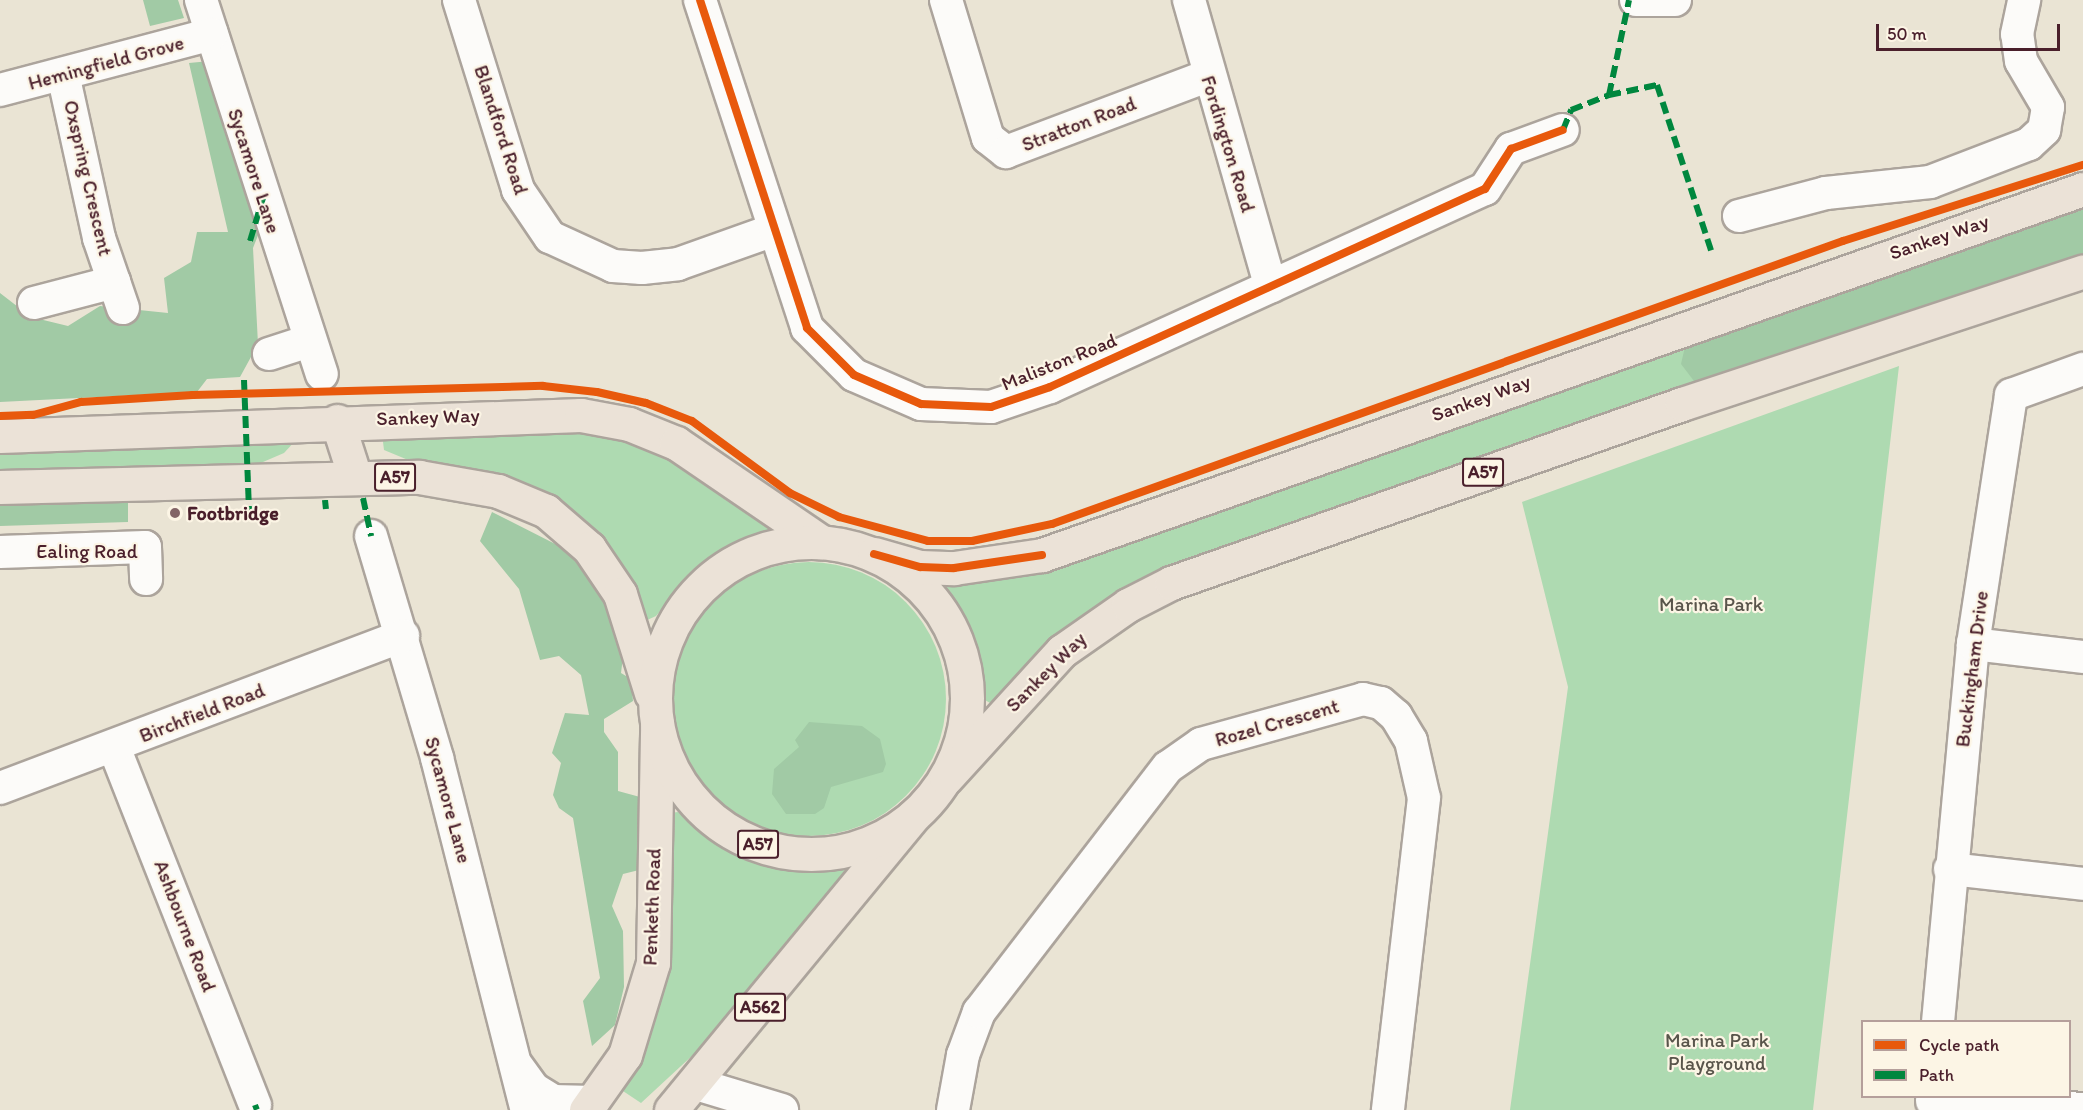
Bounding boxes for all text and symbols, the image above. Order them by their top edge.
scale bar [1879,12,2064,50]
text: 50 m [1887,23,1927,45]
street label: Hemingfield Grove [26,31,186,95]
street label: Blandford Road [469,62,533,198]
street label: Fordington Road [1196,73,1260,215]
street label: Stratton Road [1019,91,1139,157]
street label: Oxspring Crescent [58,98,118,258]
street label: Sycamore Lane [222,105,286,237]
street label: Sankey Way [1887,209,1991,265]
street label: Maliston Road [998,328,1120,396]
street label: Sankey Way [1429,369,1533,427]
street label: Sankey Way [376,403,480,431]
road number: A57 [1462,457,1504,487]
road number: A57 [374,462,416,492]
place label: Footbridge [187,501,279,525]
marker: Footbridge [168,506,182,520]
street label: Ealing Road [37,539,137,563]
street label: Buckingham Drive [1951,589,1993,749]
park label: Marina Park [1659,592,1763,616]
street label: Sankey Way [1001,627,1091,717]
street label: Birchfield Road [136,678,268,748]
street label: Rozel Crescent [1212,694,1342,752]
street label: Sycamore Lane [420,734,476,866]
road number: A57 [737,829,779,859]
street label: Penketh Road [638,848,666,966]
street label: Ashbourne Road [149,857,221,995]
road number: A562 [733,992,787,1022]
legend [1861,1020,2071,1098]
park label: Marina Park Playground [1665,1029,1769,1076]
text: Cycle path [1919,1034,1999,1056]
text: Path [1919,1064,1954,1086]

